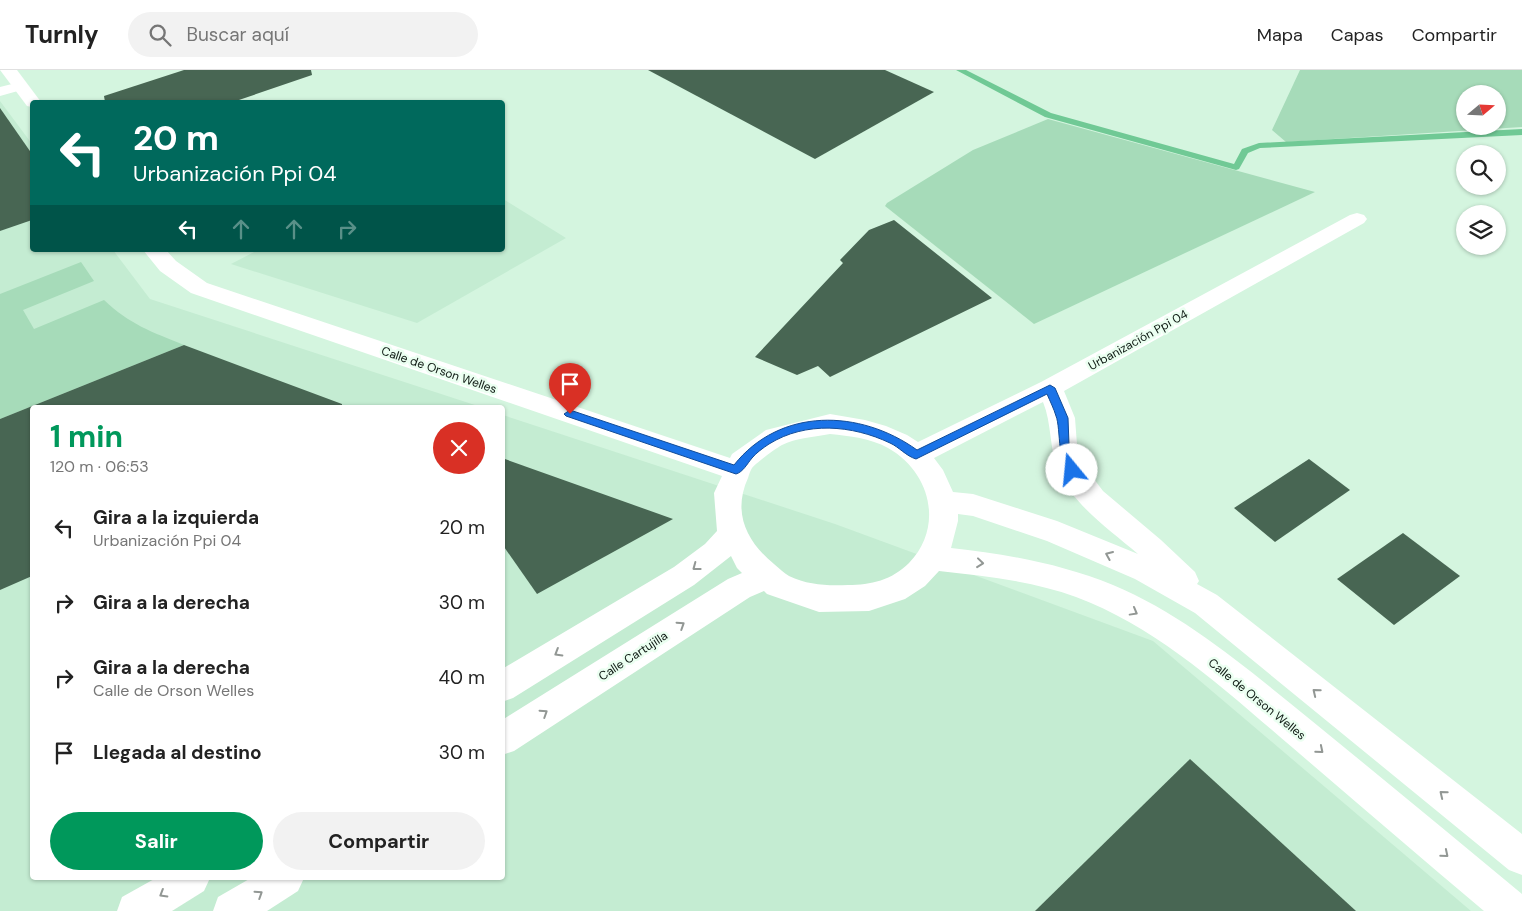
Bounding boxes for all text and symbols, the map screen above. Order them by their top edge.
search box [128,12,478,57]
text: Turnly [25,19,98,50]
icon: search [146,21,174,49]
text: Buscar aquí [186,22,289,47]
text: Mapa [1257,23,1303,47]
text: Capas [1331,23,1384,47]
text: Compartir [1412,23,1497,47]
north arrow [1456,85,1506,135]
map controls [1456,85,1506,255]
text: 20 m [133,115,219,161]
icon: left [50,120,115,185]
button: search [1456,145,1506,195]
text: Urbanización Ppi 04 [133,159,337,188]
button: layers [1456,205,1506,255]
icon: left [174,215,202,243]
icon: ahead [227,215,255,243]
icon: ahead [280,215,308,243]
icon: right [333,215,361,243]
street label: Urbanización Ppi 04 [1086,306,1190,374]
street label: Calle de Orson Welles [379,343,499,397]
pin [549,363,591,414]
icon: arrive [556,370,584,398]
text: 1 min [50,417,123,456]
button: close [433,422,485,474]
position arrow [1045,443,1097,495]
text: 120 m · 06:53 [50,456,149,477]
text: Gira a la izquierda [93,505,259,530]
icon: left [50,514,78,542]
text: 20 m [439,515,485,540]
text: Urbanización Ppi 04 [93,530,241,551]
one-way arrow [1105,551,1114,561]
one-way arrow [977,557,985,568]
one-way arrow [693,562,702,570]
icon: right [50,589,78,617]
text: Gira a la derecha [93,590,250,615]
text: 30 m [439,590,485,615]
one-way arrow [1129,605,1138,615]
one-way arrow [675,622,684,632]
street label: Calle Cartujilla [595,628,671,684]
one-way arrow [554,647,563,657]
text: Gira a la derecha [93,655,250,680]
street label: Calle de Orson Welles [1205,655,1309,743]
icon: right [50,664,78,692]
text: 40 m [438,665,485,690]
text: Calle de Orson Welles [93,680,254,701]
one-way arrow [1313,690,1322,698]
one-way arrow [538,709,547,719]
icon: arrive [50,739,78,767]
text: Llegada al destino [93,740,262,765]
text: 30 m [439,740,485,765]
one-way arrow [1315,744,1324,753]
one-way arrow [1440,791,1449,799]
button: Salir [50,812,263,870]
button: Compartir [273,812,485,870]
one-way arrow [1439,849,1448,857]
one-way arrow [160,888,169,898]
one-way arrow [253,891,262,901]

